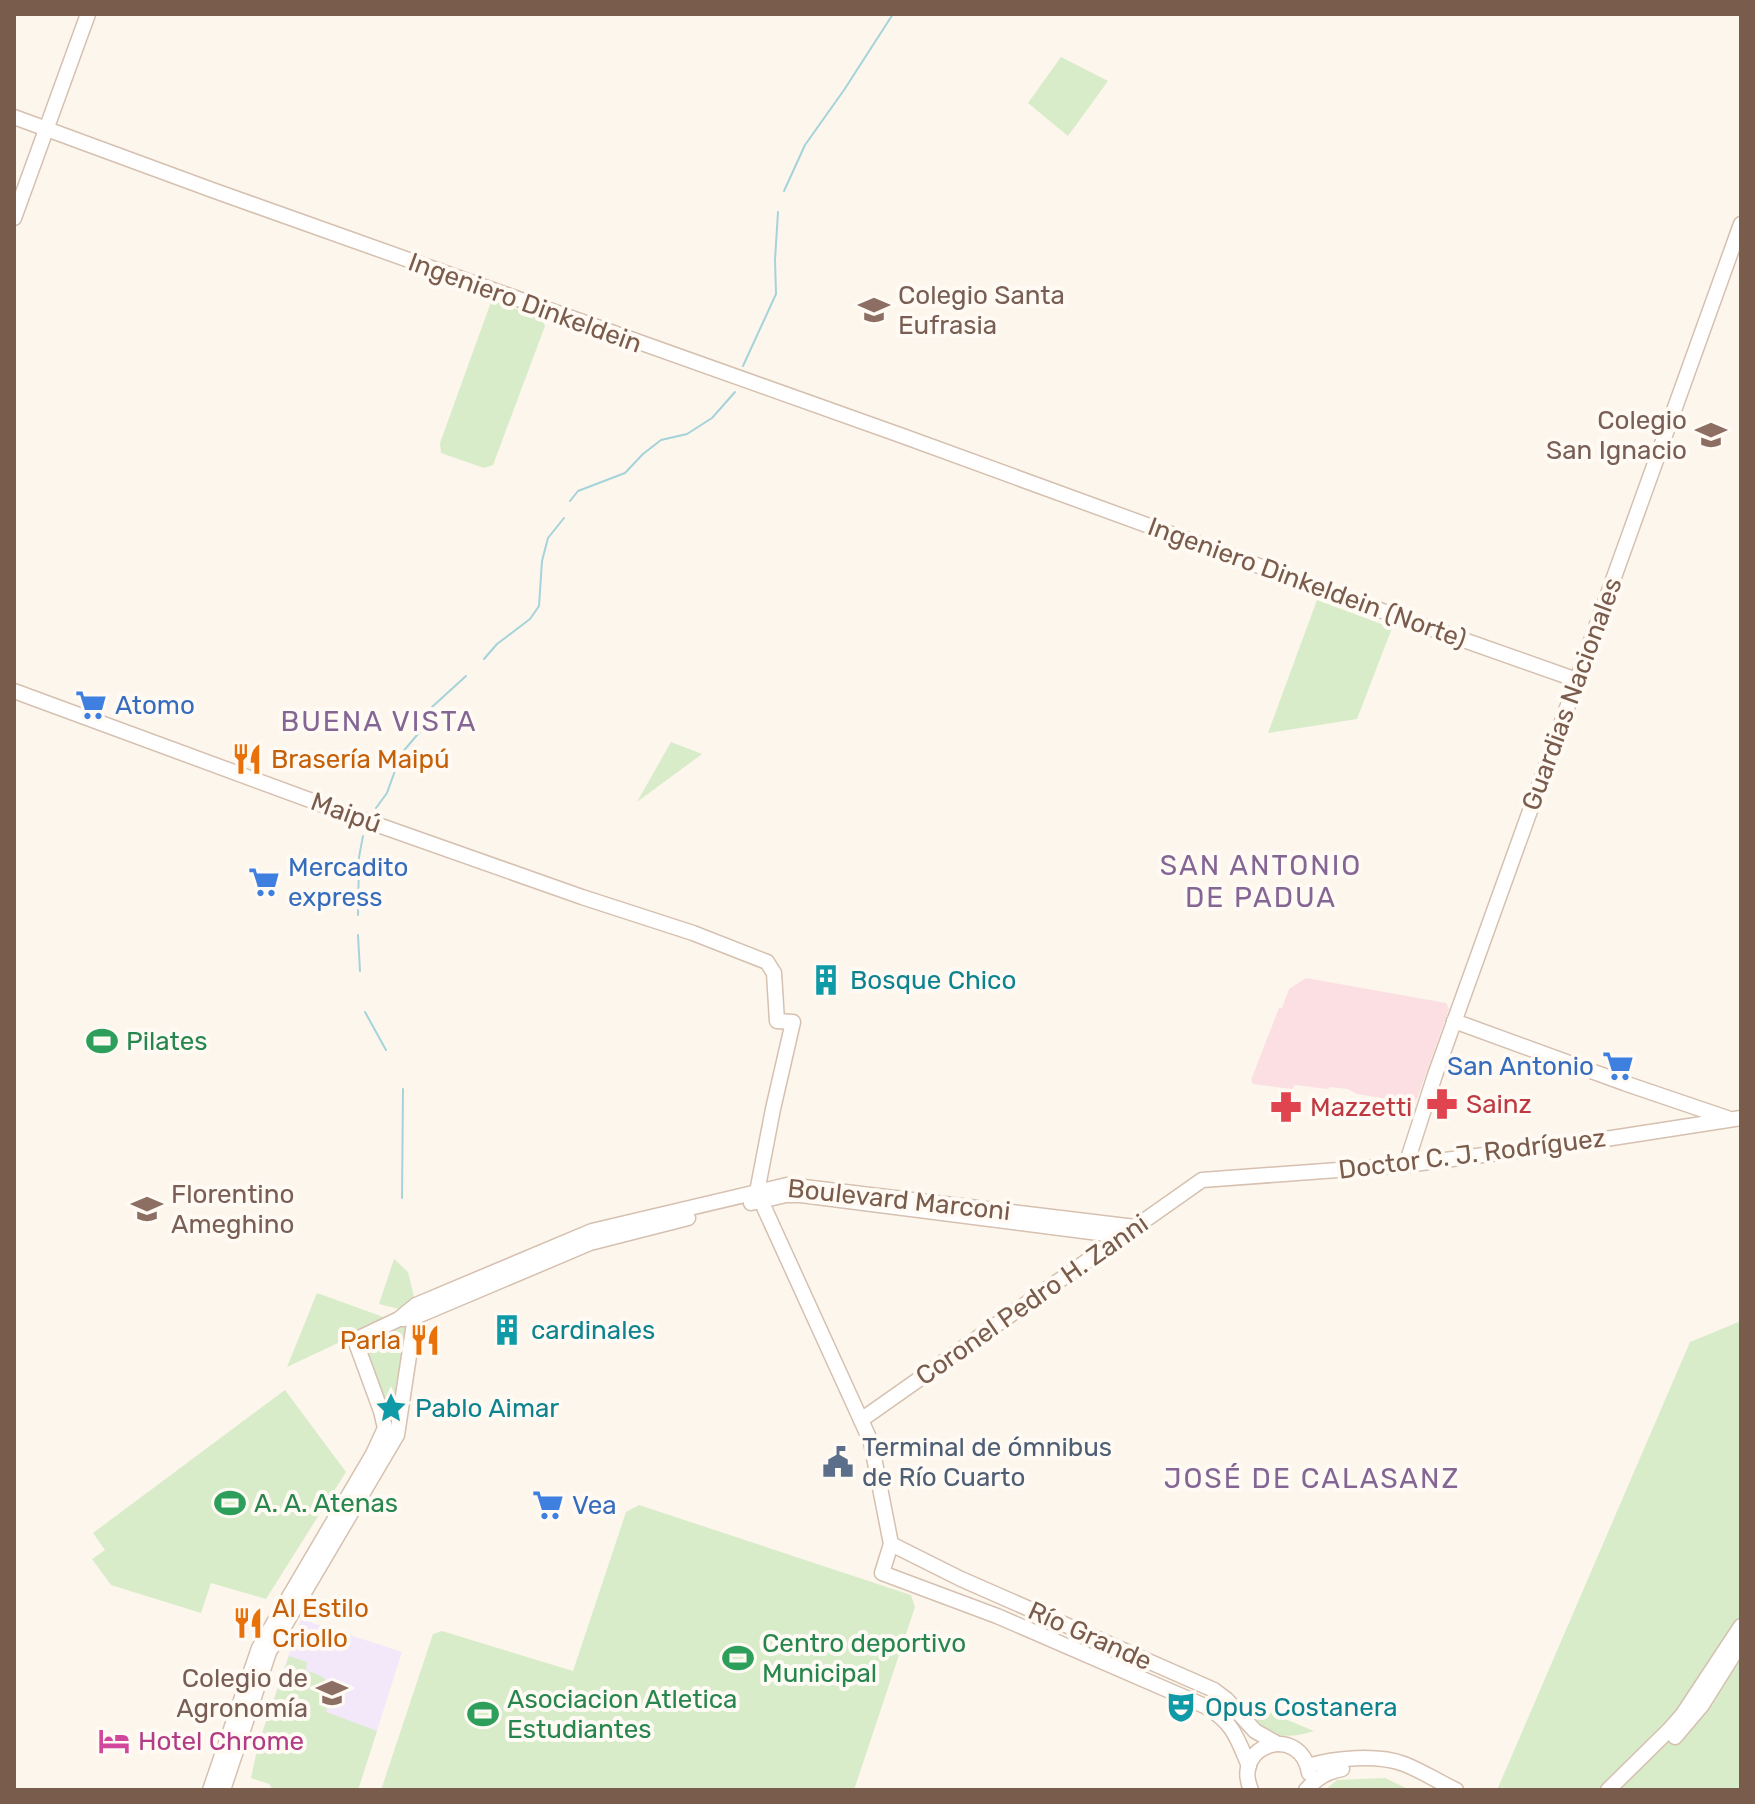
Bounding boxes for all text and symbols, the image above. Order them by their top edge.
street label: Ingeniero Dinkeldein [404,246,646,360]
place label: Colegio Santa Eufrasia [898,280,1065,341]
school or university icon: Colegio Santa Eufrasia [857,293,891,327]
place label: Colegio San Ignacio [1546,405,1687,466]
school or university icon: Colegio San Ignacio [1694,418,1728,452]
street label: Ingeniero Dinkeldein (Norte) [1144,511,1470,655]
street label: Guardias Nacionales [1515,573,1629,815]
supermarket icon: Atomo [74,688,108,722]
place label: Atomo [115,690,195,721]
district label: BUENA VISTA [281,705,477,738]
restaurant icon: Brasería Maipú [230,742,264,776]
place label: Brasería Maipú [271,744,450,775]
street label: Maipú [307,786,385,840]
district label: SAN ANTONIO DE PADUA [1160,849,1362,914]
place label: Mercadito express [288,852,408,913]
supermarket icon: Mercadito express [247,865,281,899]
building icon: Bosque Chico [809,963,843,997]
place label: Bosque Chico [850,965,1016,996]
sports icon: Pilates [85,1024,119,1058]
place label: Pilates [126,1026,208,1057]
supermarket icon: San Antonio [1601,1049,1635,1083]
place label: San Antonio [1447,1051,1594,1082]
pharmacy icon: Sainz [1425,1087,1459,1121]
place label: Sainz [1466,1089,1532,1120]
pharmacy icon: Mazzetti [1269,1090,1303,1124]
place label: Mazzetti [1310,1092,1412,1123]
street label: Doctor C. J. Rodríguez [1337,1122,1607,1186]
street label: Boulevard Marconi [786,1173,1012,1227]
place label: Florentino Ameghino [171,1179,294,1240]
school or university icon: Florentino Ameghino [130,1192,164,1226]
street label: Coronel Pedro H. Zanni [910,1208,1154,1392]
building icon: cardinales [490,1313,524,1347]
place label: cardinales [531,1315,655,1346]
restaurant icon: Parla [408,1323,442,1357]
place label: Parla [340,1325,401,1356]
place icon: Pablo Aimar [374,1391,408,1425]
place label: Pablo Aimar [415,1393,559,1424]
place label: Terminal de ómnibus de Río Cuarto [862,1432,1112,1493]
public building icon: Terminal de ómnibus de Río Cuarto [821,1445,855,1479]
district label: JOSÉ DE CALASANZ [1164,1462,1460,1495]
sports icon: A. A. Atenas [213,1486,247,1520]
place label: A. A. Atenas [254,1488,398,1519]
supermarket icon: Vea [531,1488,565,1522]
place label: Vea [572,1490,617,1521]
place label: Al Estilo Criollo [272,1593,369,1654]
street label: Río Grande [1023,1595,1157,1677]
restaurant icon: Al Estilo Criollo [231,1606,265,1640]
place label: Centro deportivo Municipal [762,1628,966,1689]
sports icon: Centro deportivo Municipal [721,1641,755,1675]
place label: Colegio de Agronomía [176,1663,308,1724]
school or university icon: Colegio de Agronomía [315,1676,349,1710]
place label: Asociacion Atletica Estudiantes [507,1684,737,1745]
theatre icon: Opus Costanera [1164,1690,1198,1724]
place label: Opus Costanera [1205,1692,1398,1723]
sports icon: Asociacion Atletica Estudiantes [466,1697,500,1731]
hotel icon: Hotel Chrome [97,1724,131,1758]
place label: Hotel Chrome [138,1726,304,1757]

